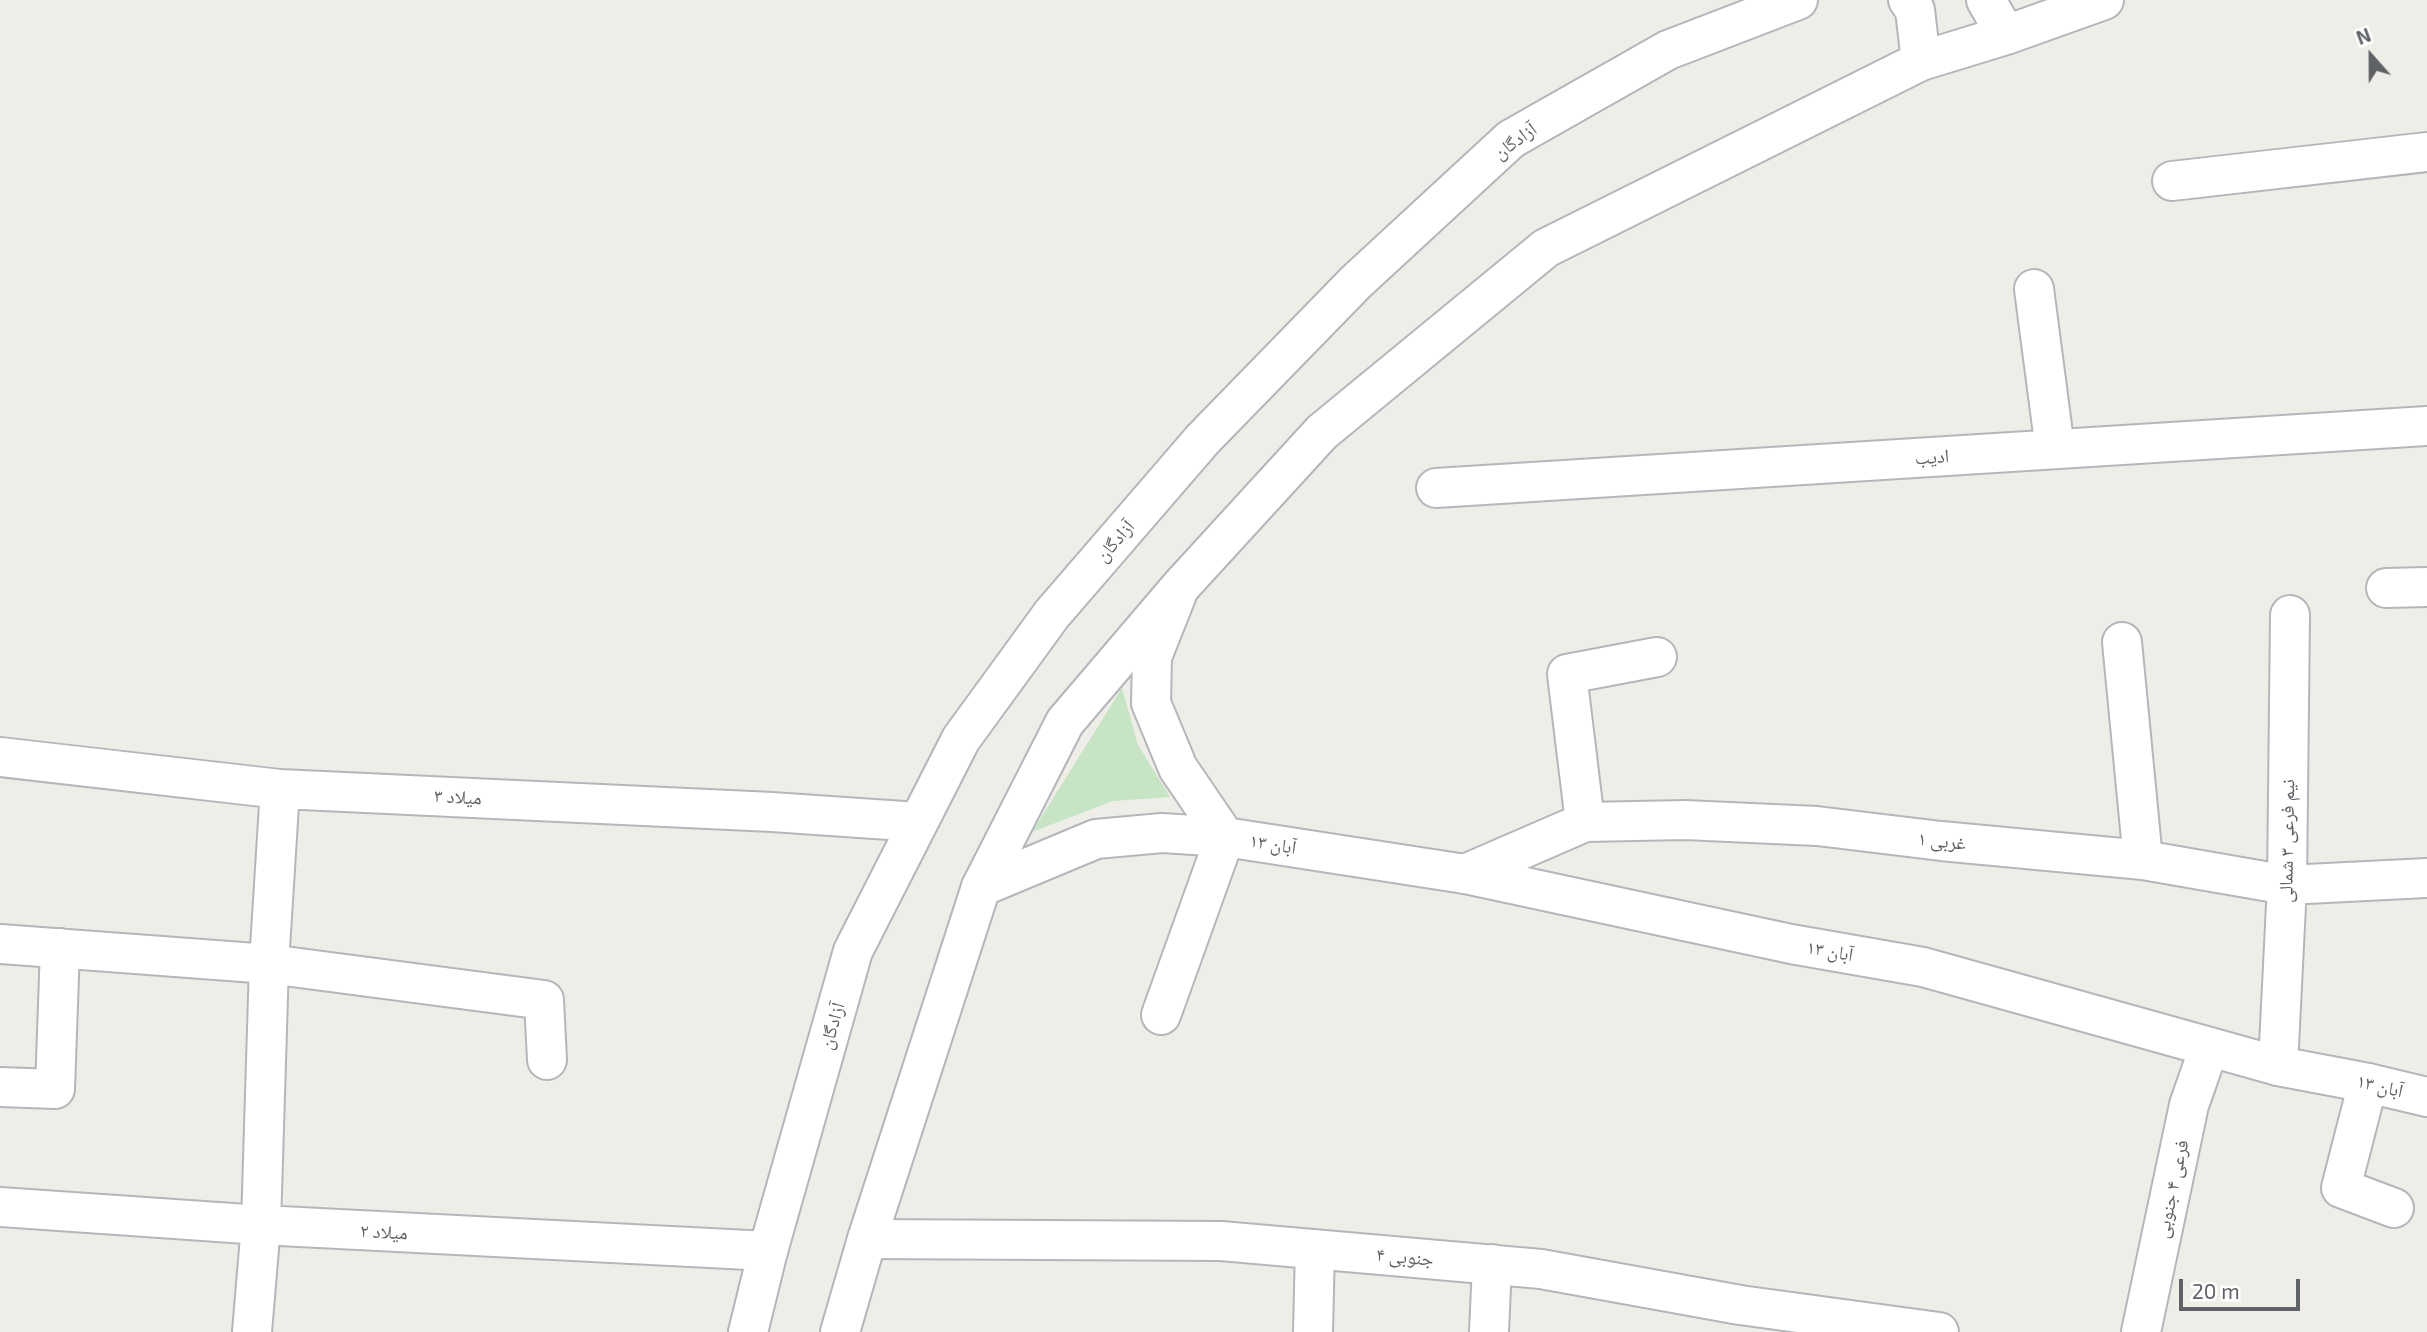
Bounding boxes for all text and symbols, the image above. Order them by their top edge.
north arrow [2336,21,2406,91]
text: N [2353,23,2374,49]
street label: آزادگان [1489,118,1541,164]
street label: اديب [1914,444,1950,470]
street label: آزادگان [1091,515,1139,567]
street label: نیم فرعی ۳ شمالی [2275,779,2299,903]
street label: میلاد ۳ [434,784,482,810]
street label: ۱ غربی [1917,827,1967,855]
street label: ۱۳ آبان [1248,829,1298,859]
street label: ۱۳ آبان [1805,936,1855,966]
street label: آزادگان [814,1000,850,1052]
street label: ۱۳ آبان [2355,1070,2405,1102]
street label: فرعی ۴ جنوبی [2150,1138,2194,1240]
street label: میلاد ۲ [360,1219,408,1245]
street label: ۴ جنوبی [1375,1243,1435,1271]
scale bar [2182,1266,2303,1310]
text: 20 m [2192,1278,2240,1303]

